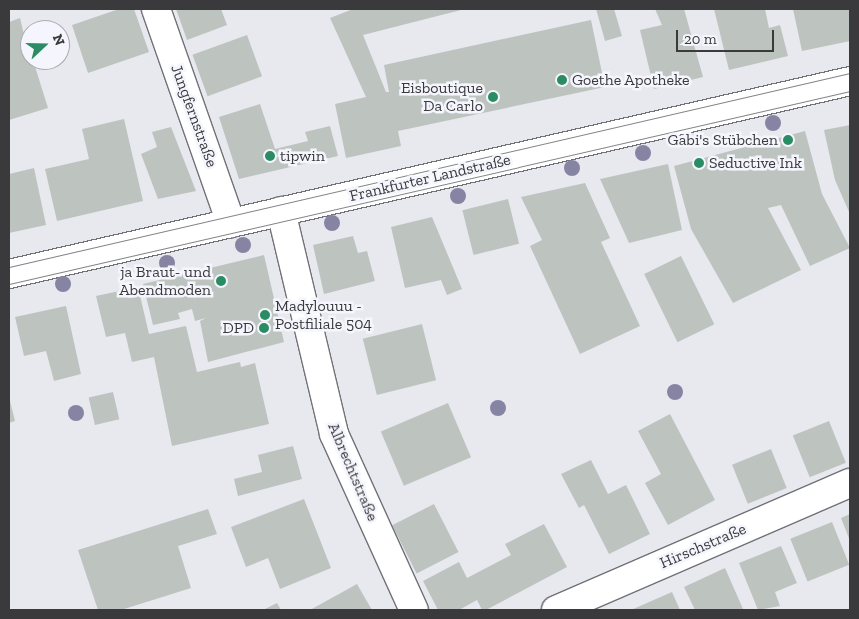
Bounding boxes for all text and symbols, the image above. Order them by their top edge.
north arrow [20,20,70,70]
scale bar [679,20,776,52]
text: 20 m [684,30,717,48]
text: N [49,32,68,48]
street label: Jungfernstraße [167,62,221,170]
place label: Goethe Apotheke [572,70,690,90]
marker: Goethe Apotheke [556,74,568,86]
place label: Eisboutique Da Carlo [401,78,483,116]
marker: Eisboutique Da Carlo [487,91,499,103]
place label: Gabi's Stübchen [668,130,778,150]
marker: Gabi's Stübchen [782,134,794,146]
place label: tipwin [280,146,325,166]
marker: tipwin [264,150,276,162]
street label: Frankfurter Landstraße [347,150,513,206]
place label: Seductive Ink [709,153,802,173]
marker: Seductive Ink [693,157,705,169]
place label: ja Braut- und Abendmoden [119,262,211,300]
marker: ja Braut- und Abendmoden [215,275,227,287]
place label: Madylouuu - Postfiliale 504 [275,296,372,334]
marker: Madylouuu - Postfiliale 504 [259,309,271,321]
place label: DPD [223,318,254,338]
marker: DPD [258,322,270,334]
street label: Albrechtstraße [324,420,382,524]
street label: Hirschstraße [657,519,749,573]

